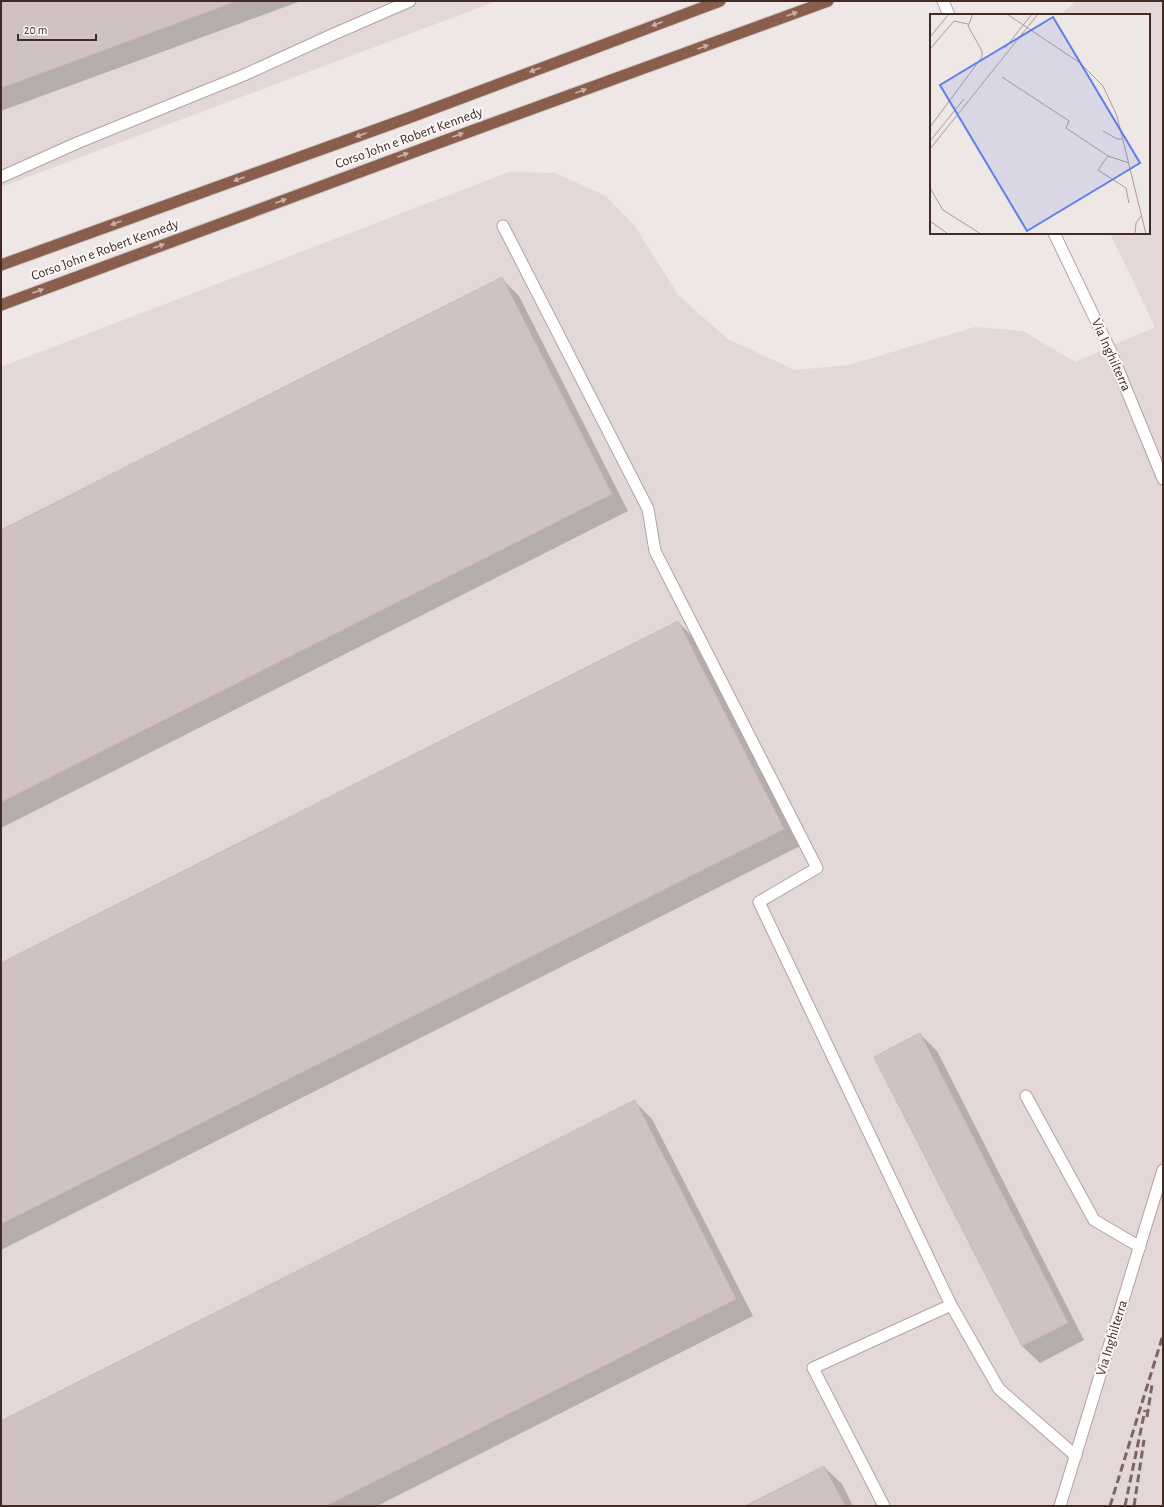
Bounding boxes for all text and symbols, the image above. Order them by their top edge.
one-way arrow [786,11,798,17]
inset map [930,14,1150,234]
scale bar [18,16,96,42]
one-way arrow [651,22,663,28]
text: 20 m [24,24,47,36]
one-way arrow [697,43,709,49]
one-way arrow [529,68,541,74]
one-way arrow [575,87,587,93]
street label: Corso John e Robert Kennedy [333,105,485,171]
one-way arrow [354,132,366,138]
one-way arrow [453,132,465,138]
one-way arrow [398,152,410,158]
one-way arrow [232,176,244,182]
one-way arrow [276,197,288,203]
street label: Corso John e Robert Kennedy [29,217,181,283]
one-way arrow [110,220,122,226]
one-way arrow [154,243,166,249]
one-way arrow [32,288,44,294]
street label: Via Inghilterra [1089,317,1133,394]
street label: Via Inghilterra [1094,1298,1130,1377]

